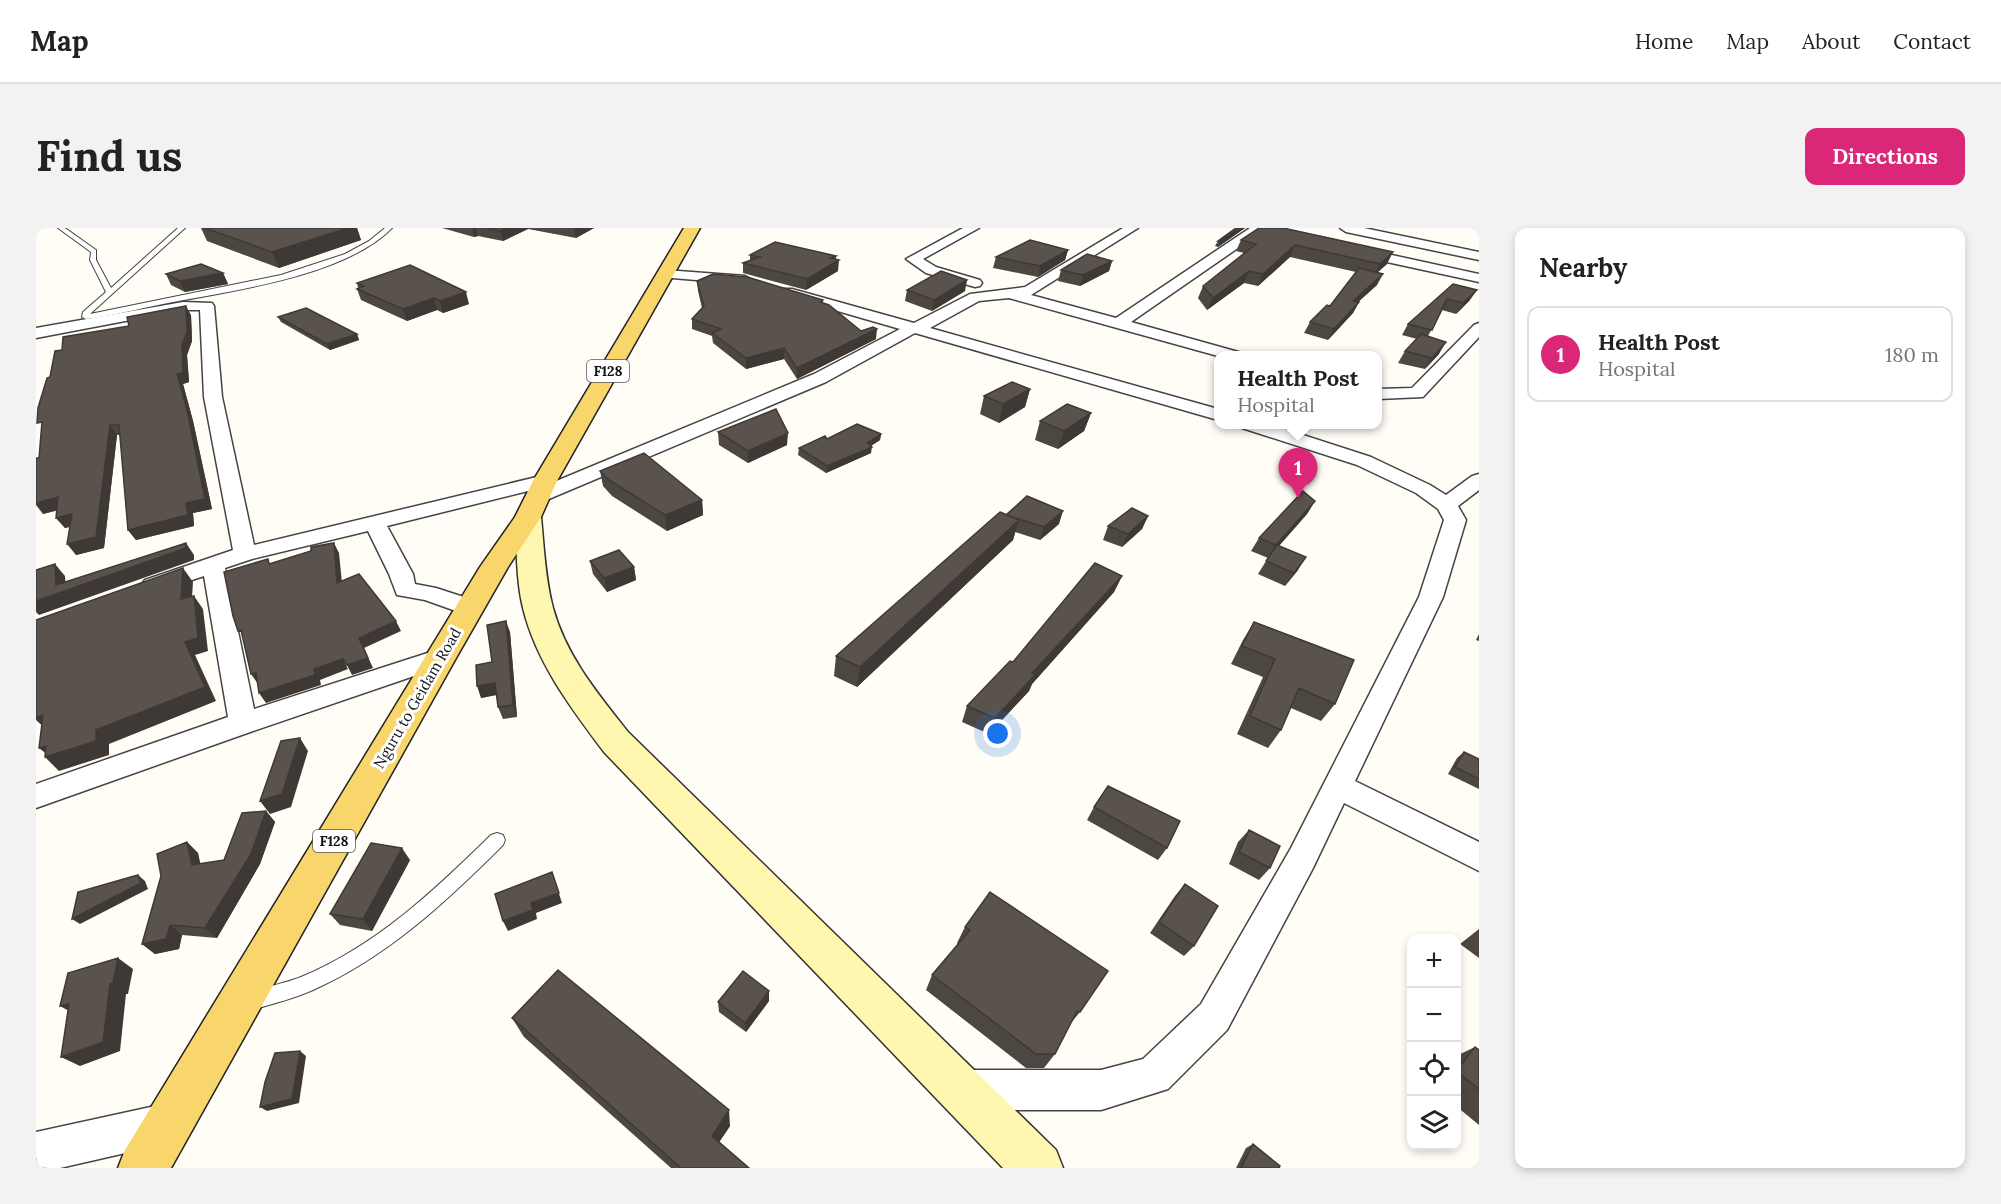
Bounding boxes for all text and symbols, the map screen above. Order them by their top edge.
text: Map [30,23,89,59]
text: Home [1635,28,1693,55]
text: Map [1726,28,1769,55]
text: About [1802,28,1860,55]
text: Contact [1893,28,1971,55]
button: Directions [1805,128,1965,185]
text: Find us [36,129,182,183]
text: Nearby [1539,251,1627,284]
text: Health Post [1598,328,1720,356]
text: 1 [1556,342,1565,367]
text: 180 m [1885,342,1939,367]
popup [1214,351,1382,429]
text: Hospital [1598,356,1676,381]
road number: F128 [587,360,629,382]
text: Health Post [1237,364,1359,392]
text: Hospital [1237,392,1315,417]
pin: 1 [1278,448,1318,498]
street label: Nguru to Geidam Road [369,624,465,772]
your location [983,719,1012,748]
road number: F128 [313,830,355,852]
map controls [1407,934,1461,1150]
button: + [1407,934,1461,988]
button: − [1407,988,1461,1042]
button: locate [1407,1042,1461,1096]
button: layers [1407,1096,1461,1150]

